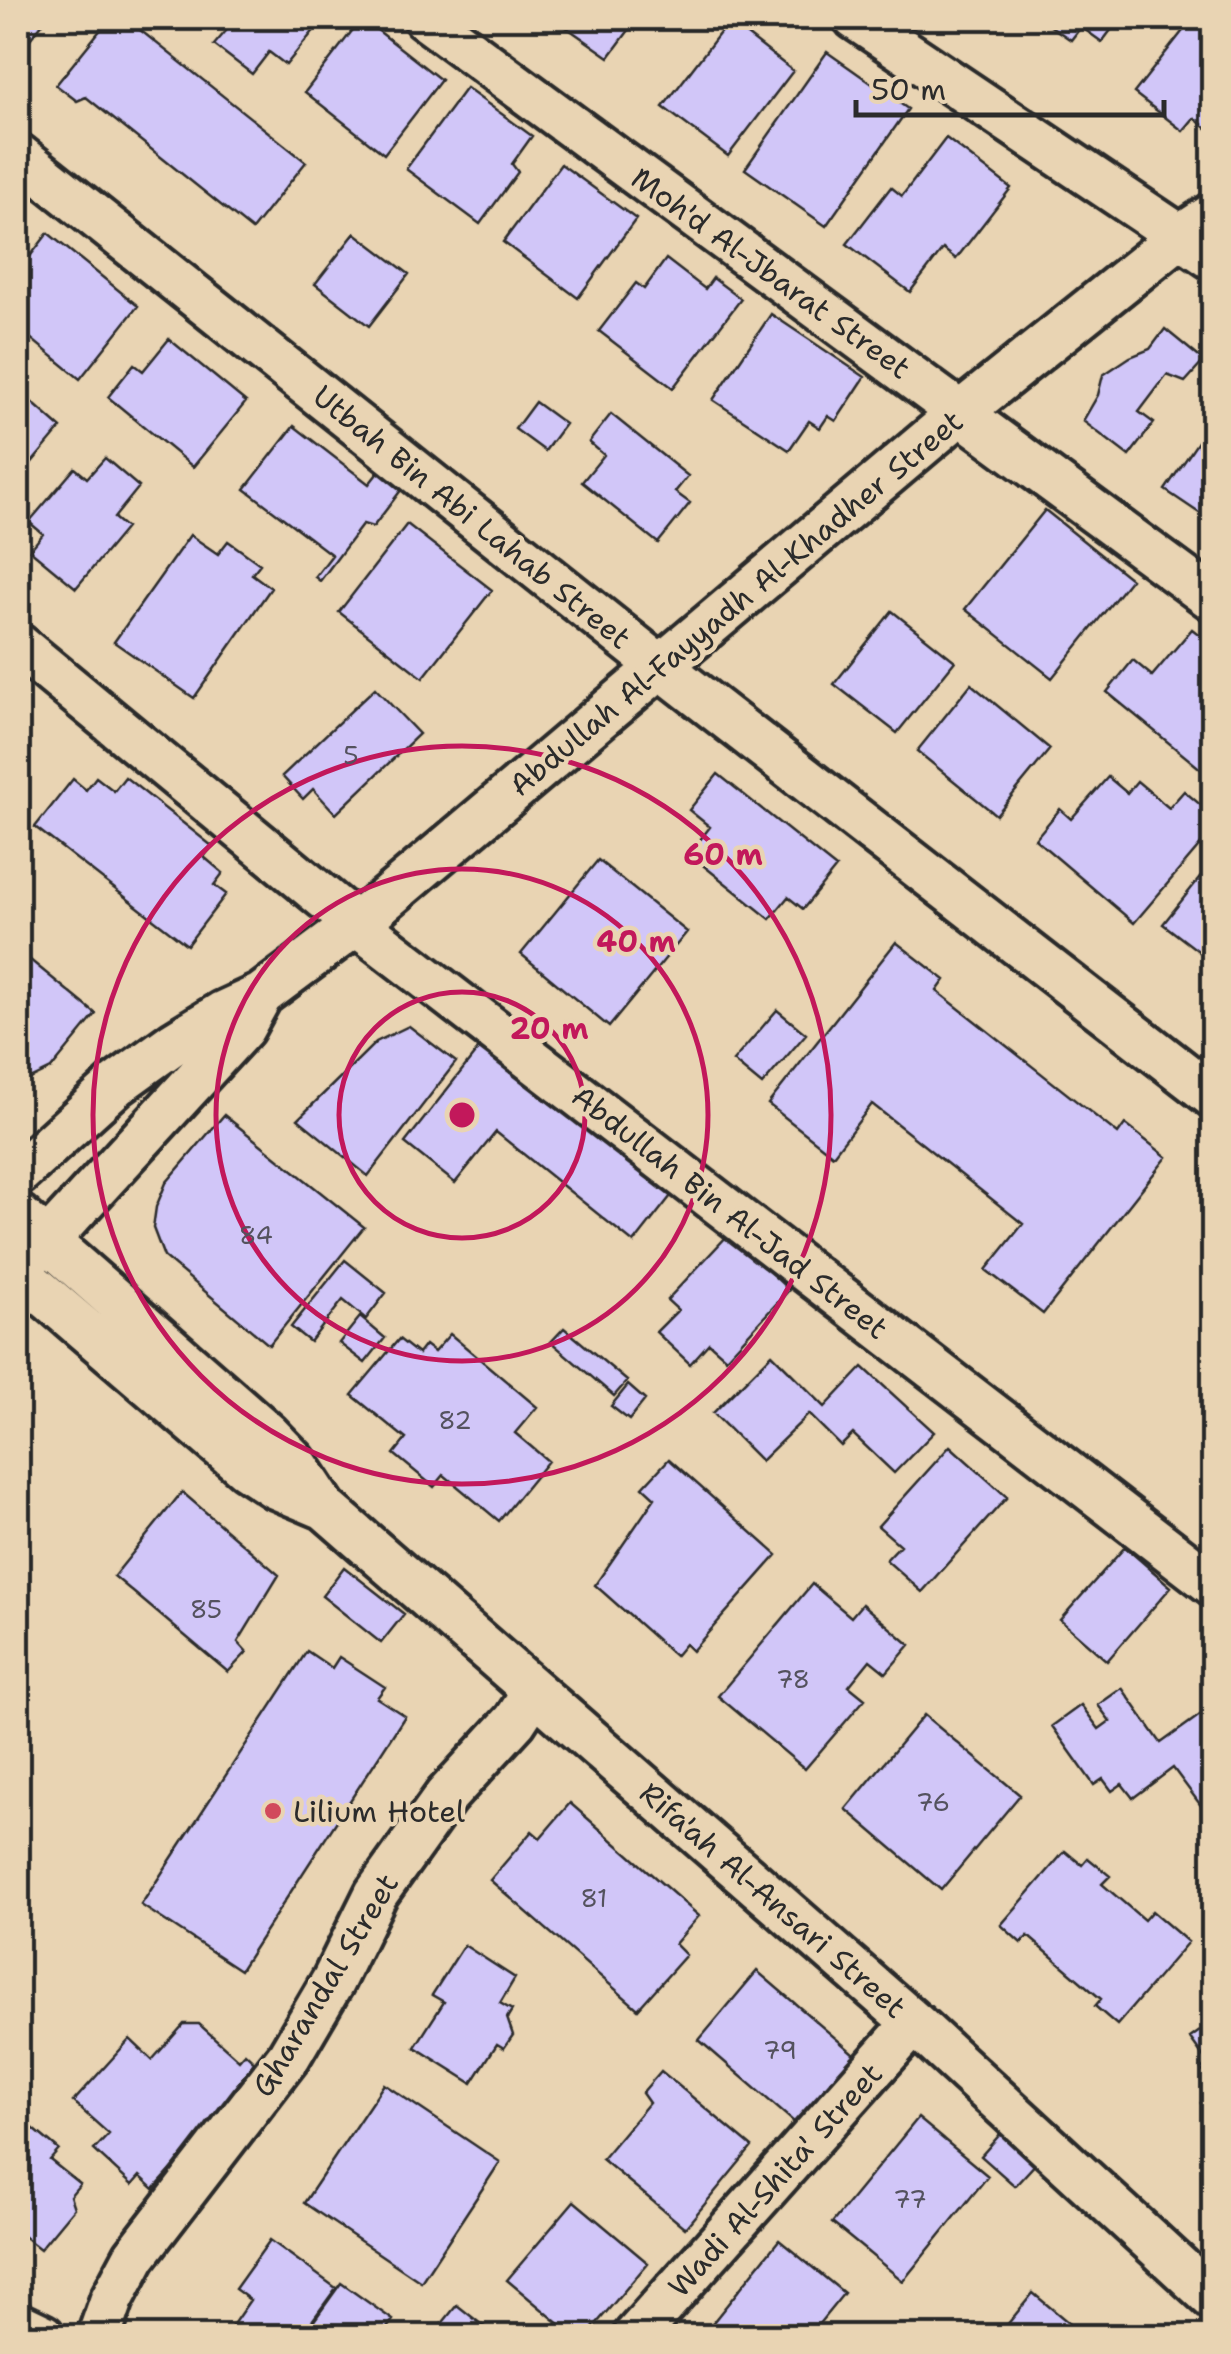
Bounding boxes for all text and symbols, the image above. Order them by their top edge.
scale bar [856,55,1164,117]
text: 50 m [871,69,946,110]
street label: Moh'd Al-Jbarat Street [623,158,919,388]
street label: Utbah Bin Abi Lahab Street [304,376,640,658]
street label: Abdullah Al-Fayyadh Al-Khadher Street [500,401,972,805]
house number: 5 [343,738,359,772]
text: 60 m [683,834,763,875]
text: 40 m [596,921,676,962]
text: 20 m [509,1008,589,1049]
street label: Abdullah Bin Al-Jad Street [563,1076,897,1348]
centre of rings [444,1097,480,1133]
house number: 84 [239,1218,273,1252]
house number: 82 [438,1403,472,1437]
house number: 85 [190,1592,222,1626]
house number: 78 [776,1662,810,1696]
street label: Rifa'ah Al-Ansari Street [631,1773,915,2027]
house number: 76 [916,1785,950,1819]
place label: Lilium Hotel [293,1791,465,1832]
marker: Lilium Hotel [262,1800,284,1822]
street label: Gharandal Street [242,1866,408,2104]
house number: 81 [581,1881,607,1915]
house number: 79 [763,2033,797,2067]
street label: Wadi Al-Shita' Street [659,2054,891,2306]
house number: 77 [893,2182,927,2216]

